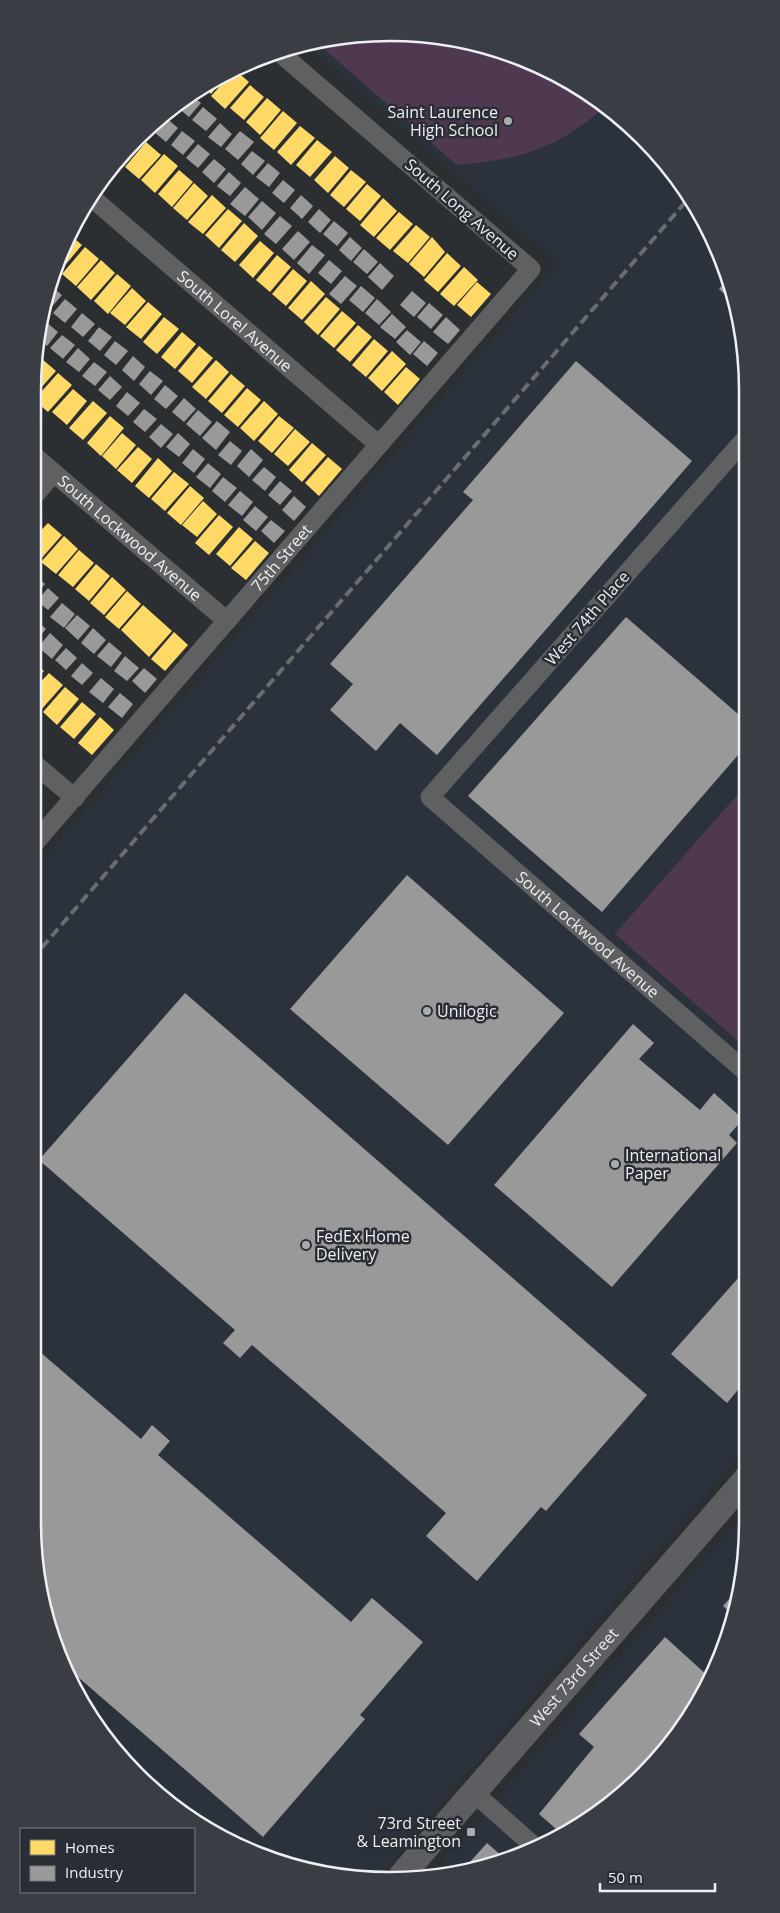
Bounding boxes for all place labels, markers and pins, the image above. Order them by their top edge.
place label: Saint Laurence High School [388,101,498,141]
marker: Saint Laurence High School [502,115,514,127]
place label: Unilogic [437,1000,497,1022]
marker: Unilogic [421,1005,433,1017]
place label: International Paper [625,1144,721,1184]
marker: International Paper [609,1158,621,1170]
place label: FedEx Home Delivery [316,1225,410,1265]
marker: FedEx Home Delivery [300,1239,312,1251]
place label: 73rd Street & Leamington [356,1812,461,1852]
marker: 73rd Street & Leamington [465,1826,477,1838]

